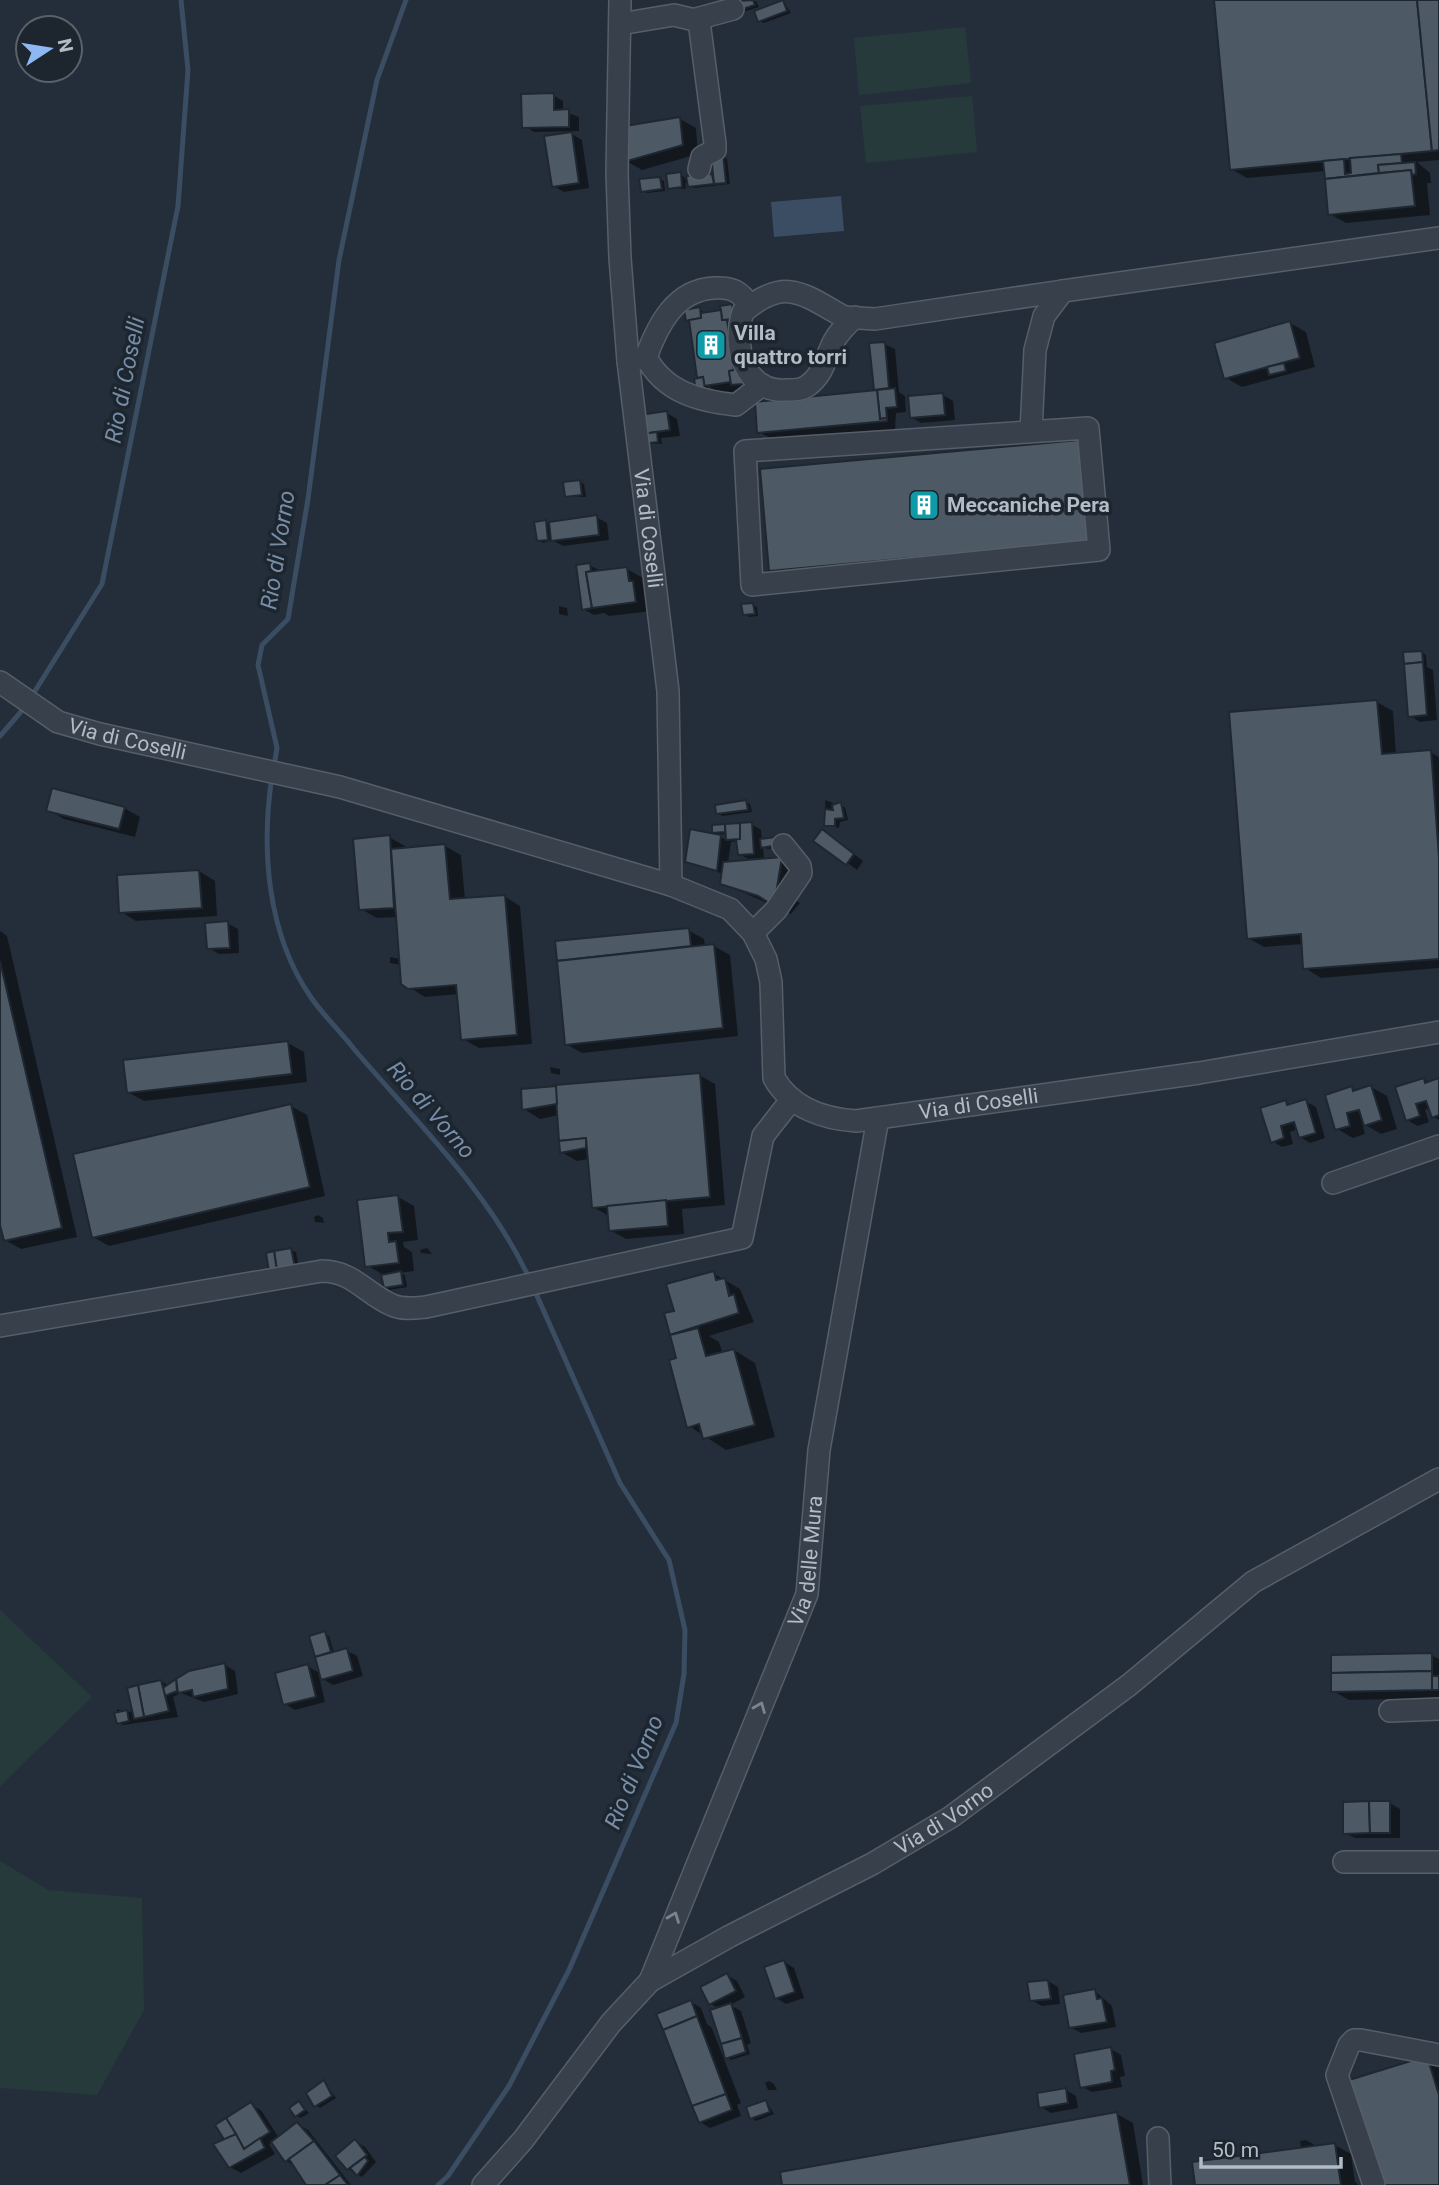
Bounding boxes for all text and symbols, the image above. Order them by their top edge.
north arrow [14,14,84,84]
text: N [52,37,78,55]
water label: Rio di Coselli [100,314,151,445]
place label: Villa quattro torri [734,321,847,369]
building icon: Villa quattro torri [694,328,728,362]
street label: Via di Coselli [629,467,667,590]
building icon: Meccaniche Pera [907,488,941,522]
water label: Rio di Vorno [255,489,301,611]
place label: Meccaniche Pera [947,493,1110,517]
street label: Via di Coselli [66,714,189,765]
water label: Rio di Vorno [381,1056,481,1164]
street label: Via di Coselli [917,1084,1040,1124]
street label: Via delle Mura [783,1495,827,1630]
one-way arrow [752,1702,766,1714]
water label: Rio di Vorno [599,1711,669,1833]
street label: Via di Vorno [890,1778,998,1860]
one-way arrow [665,1912,679,1924]
scale bar [1201,2126,1341,2170]
text: 50 m [1212,2138,1259,2162]

